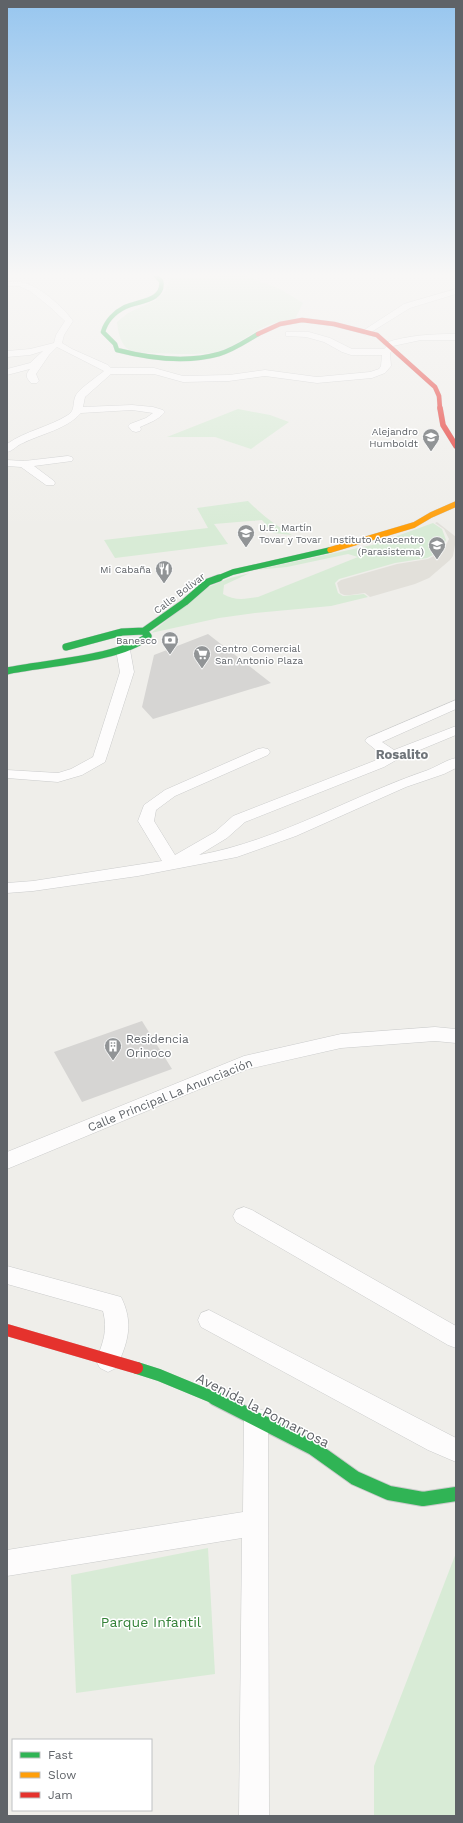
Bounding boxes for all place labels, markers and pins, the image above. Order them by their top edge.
place label: Alejandro Humboldt [369,426,419,449]
school or university icon: Alejandro Humboldt [421,427,441,452]
place label: U.E. Martín Tovar y Tovar [259,522,321,545]
school or university icon: U.E. Martín Tovar y Tovar [236,523,256,548]
place label: Instituto Acacentro (Parasistema) [330,534,424,557]
school or university icon: Instituto Acacentro (Parasistema) [427,535,447,560]
restaurant icon: Mi Cabaña [154,559,174,584]
place label: Mi Cabaña [100,564,151,575]
bank icon: Banesco [160,630,180,655]
place label: Banesco [116,635,157,646]
place label: Centro Comercial San Antonio Plaza [215,643,303,666]
supermarket icon: Centro Comercial San Antonio Plaza [192,644,212,669]
place label: Residencia Orinoco [126,1032,189,1060]
building icon: Residencia Orinoco [103,1036,123,1061]

